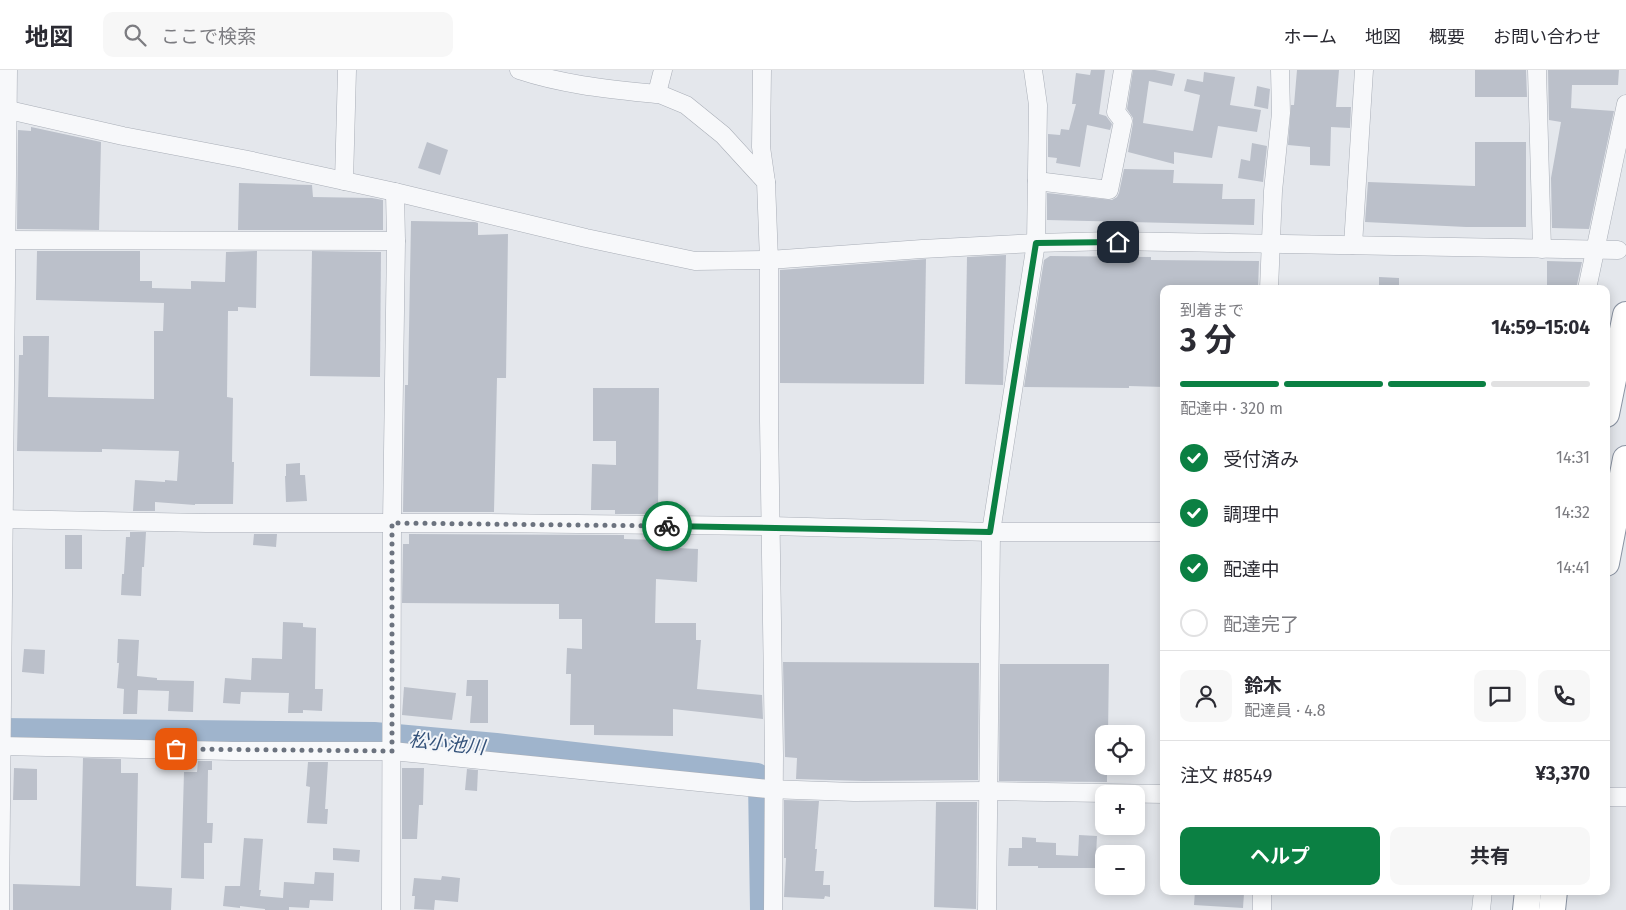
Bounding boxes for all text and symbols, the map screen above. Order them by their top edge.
search box [103,12,453,57]
icon: search [121,21,149,49]
text: 地図 [25,23,73,51]
text: ここで検索 [161,25,256,48]
text: ホーム [1284,26,1337,48]
text: 地図 [1365,26,1401,48]
text: 概要 [1429,26,1465,48]
text: お問い合わせ [1493,26,1601,48]
pin [1097,221,1139,263]
icon: home [1104,228,1132,256]
text: 到着まで [1180,301,1244,320]
text: 14:59–15:04 [1491,316,1590,339]
text: 3 分 [1180,321,1236,359]
text: 配達中 · 320 m [1180,399,1283,418]
icon: check [1180,444,1208,472]
text: 受付済み [1223,448,1299,471]
text: 14:31 [1556,448,1590,467]
icon: check [1180,499,1208,527]
courier [642,501,692,551]
text: 調理中 [1223,503,1280,526]
text: 14:32 [1555,503,1590,522]
icon: bike [653,512,681,540]
icon: check [1180,554,1208,582]
text: 配達中 [1223,558,1280,581]
text: 14:41 [1556,558,1590,577]
text: 配達完了 [1223,613,1299,636]
button: person [1180,670,1232,722]
button: chat [1474,670,1526,722]
button: phone [1538,670,1590,722]
text: 鈴木 [1244,674,1282,697]
text: 配達員 · 4.8 [1244,701,1326,720]
map controls [1095,725,1145,895]
button: locate [1095,725,1145,775]
pin [155,728,197,770]
water label: 松小池川 [408,728,488,759]
icon: bag [162,735,190,763]
text: ¥3,370 [1535,762,1590,785]
text: 注文 #8549 [1180,764,1273,787]
button: + [1095,785,1145,835]
button: ヘルプ [1180,827,1380,885]
button: 共有 [1390,827,1590,885]
button: − [1095,845,1145,895]

